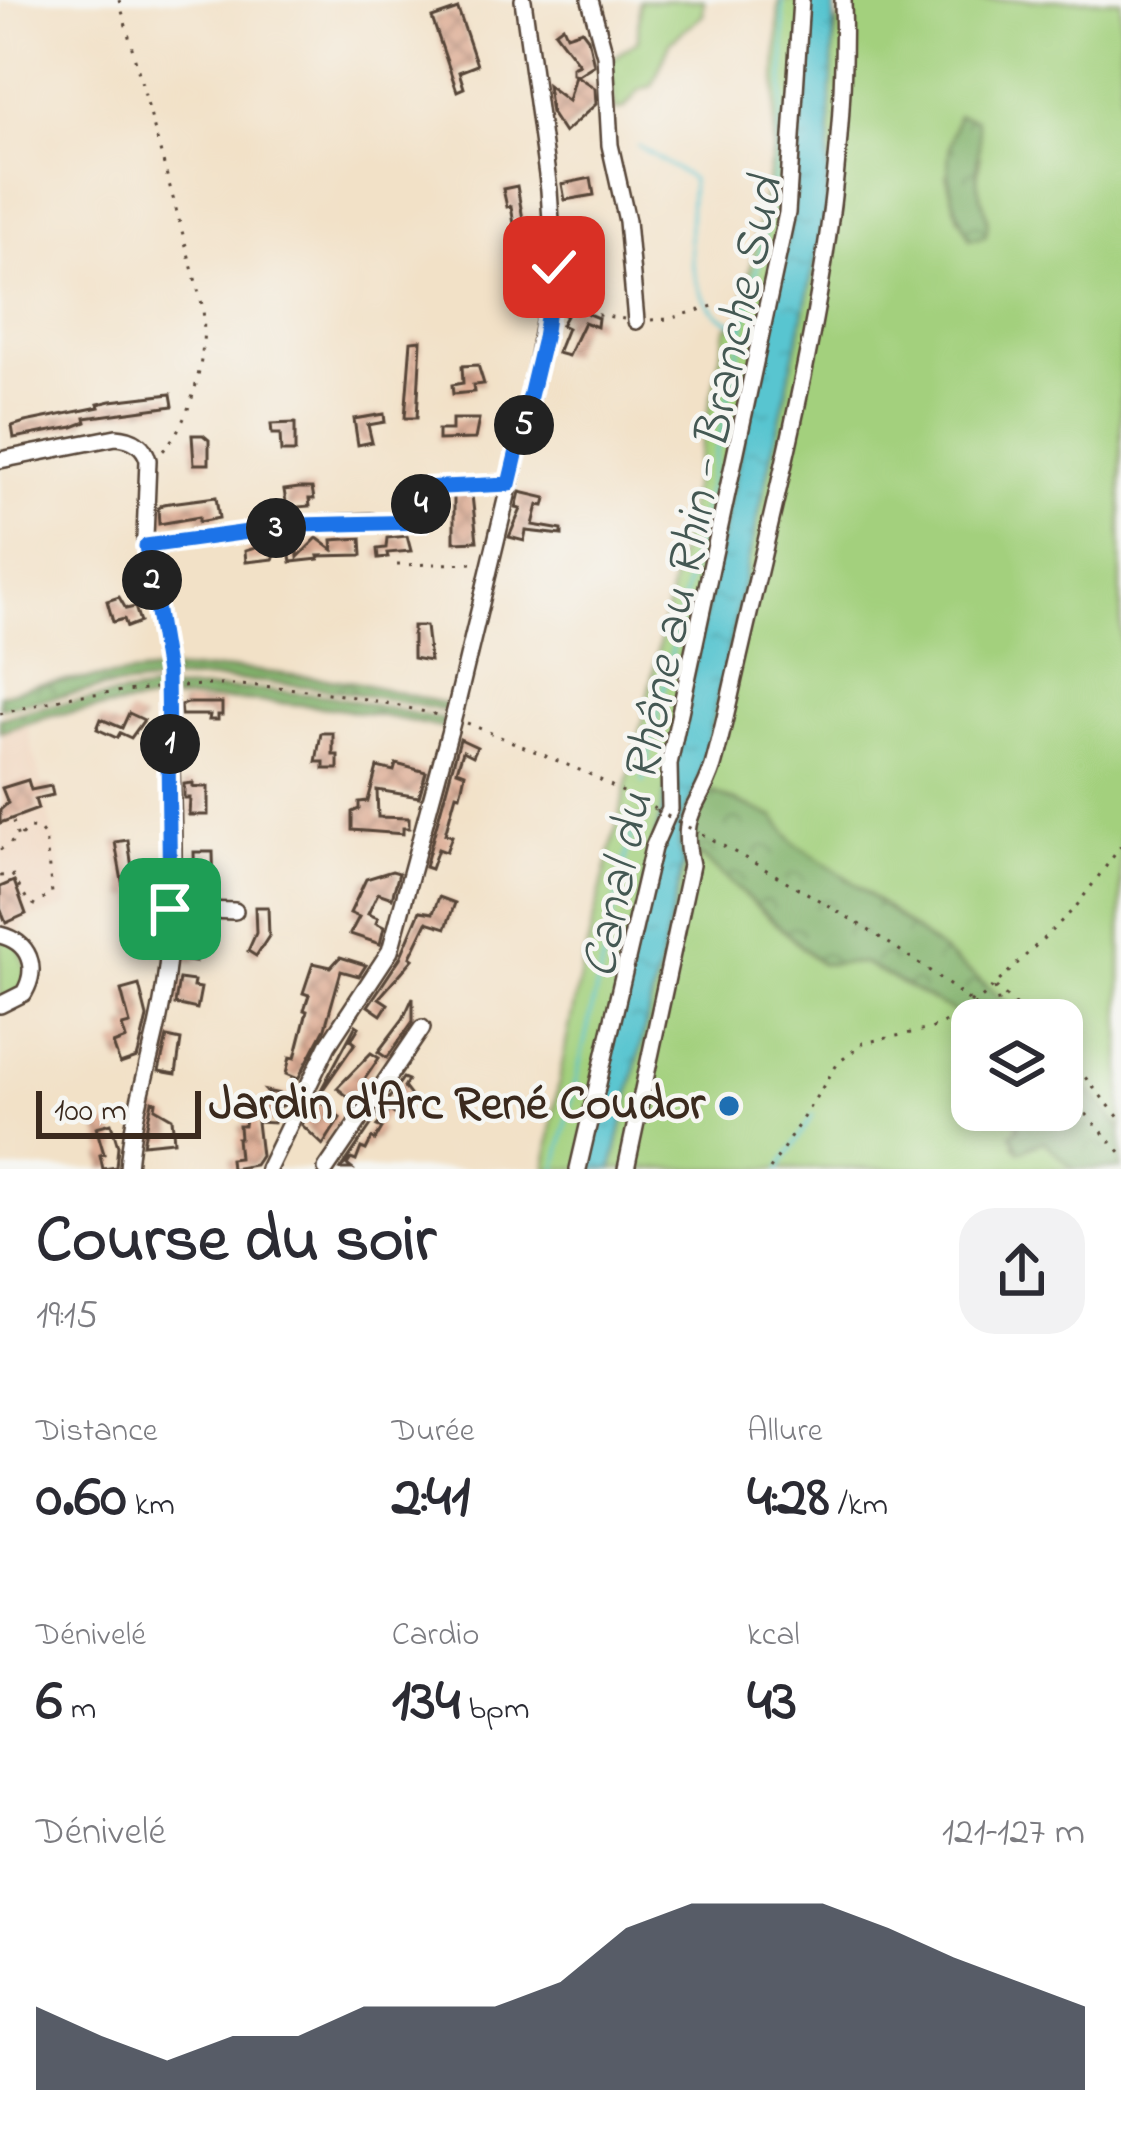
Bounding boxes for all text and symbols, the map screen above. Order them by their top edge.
water label: Canal du Rhône au Rhin - Branche Sud [563,169,807,985]
pin [503,216,605,318]
icon: check [521,234,587,300]
pin: 5 [494,395,554,455]
text: 5 [515,401,533,449]
pin: 4 [391,474,451,534]
text: 4 [414,480,428,528]
pin: 3 [246,498,306,558]
text: 3 [269,504,283,552]
pin: 2 [122,550,182,610]
text: 2 [144,556,160,604]
pin: 1 [140,714,200,774]
text: 1 [165,720,175,768]
pin [119,858,221,960]
icon: arrive [137,876,203,942]
map controls [951,999,1083,1131]
button: layers [951,999,1083,1131]
place label: Jardin d'Arc René Coudor [209,1071,706,1141]
scale bar [36,1085,201,1138]
text: 100 m [54,1088,127,1136]
marker: Jardin d'Arc René Coudor [716,1093,742,1119]
text: Course du soir [36,1195,436,1291]
button: share [959,1208,1085,1334]
text: 19:15 [36,1288,98,1345]
text: Distance [36,1408,158,1456]
text: Durée [392,1408,474,1456]
text: Allure [747,1408,823,1456]
text: 0.60 [36,1456,126,1543]
text: 2:41 [392,1456,470,1543]
text: 4:28 [747,1456,829,1543]
text: km [126,1482,175,1530]
text: /km [829,1482,888,1530]
text: Dénivelé [36,1612,146,1660]
text: Cardio [392,1612,479,1660]
text: kcal [747,1612,800,1660]
text: 6 [36,1660,62,1747]
text: 134 [392,1660,460,1747]
text: 43 [747,1660,797,1747]
text: m [62,1686,96,1734]
text: bpm [460,1686,529,1734]
text: Dénivelé [36,1805,166,1862]
text: 121–127 m [942,1805,1085,1862]

